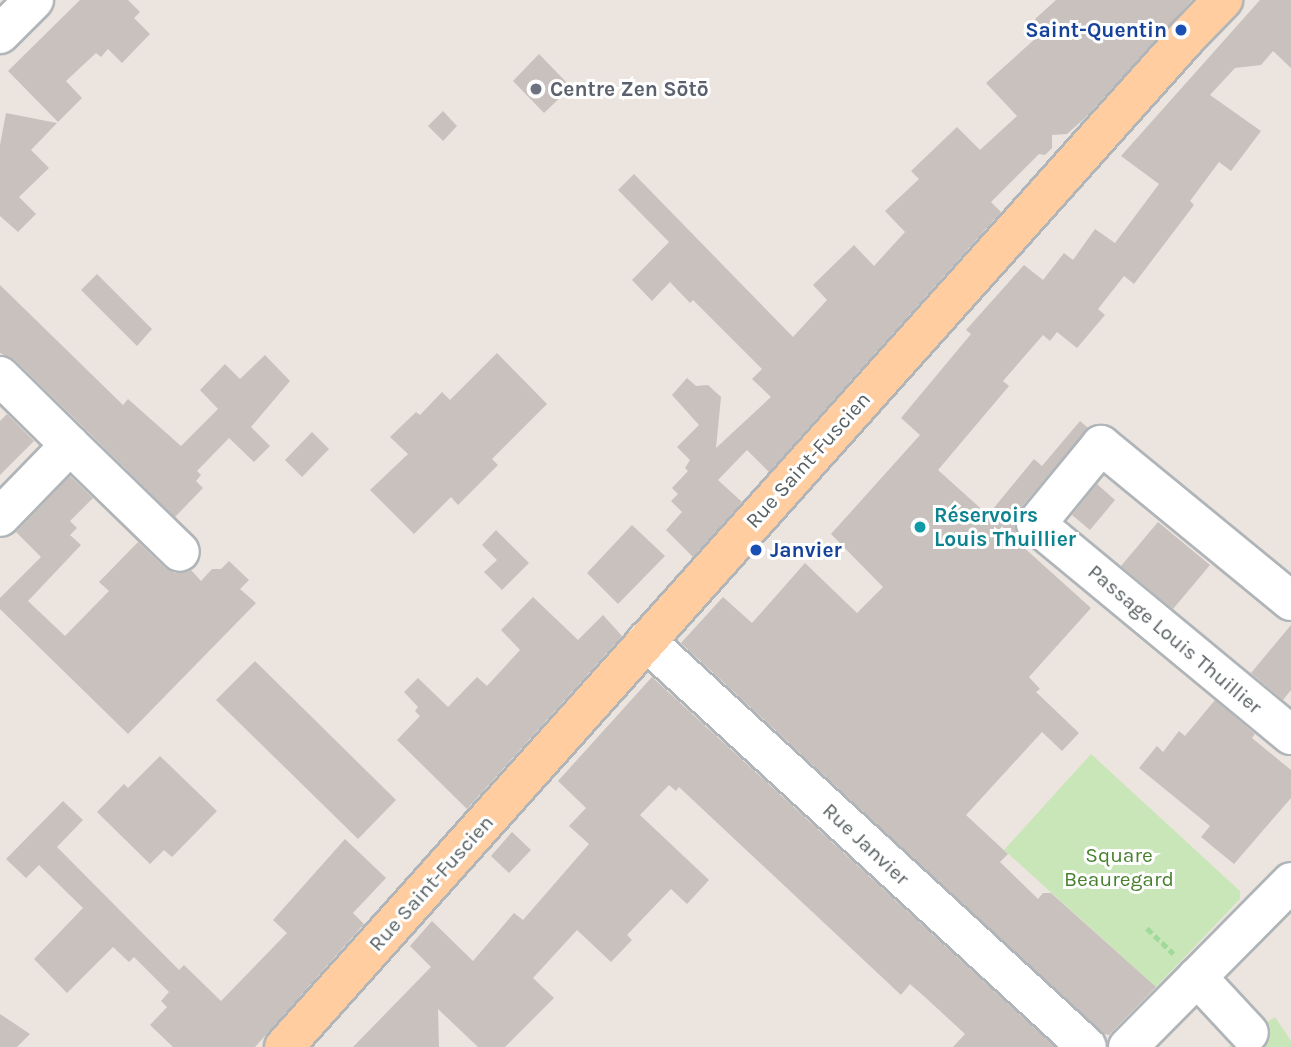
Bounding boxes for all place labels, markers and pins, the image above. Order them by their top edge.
place label: Saint-Quentin [1025,17,1167,43]
marker: Saint-Quentin [1173,22,1189,38]
place label: Centre Zen Sōtō [550,76,709,102]
marker: Centre Zen Sōtō [528,81,544,97]
place label: Réservoirs Louis Thuillier [934,502,1076,552]
marker: Réservoirs Louis Thuillier [912,519,928,535]
place label: Janvier [770,537,842,563]
marker: Janvier [748,542,764,558]

